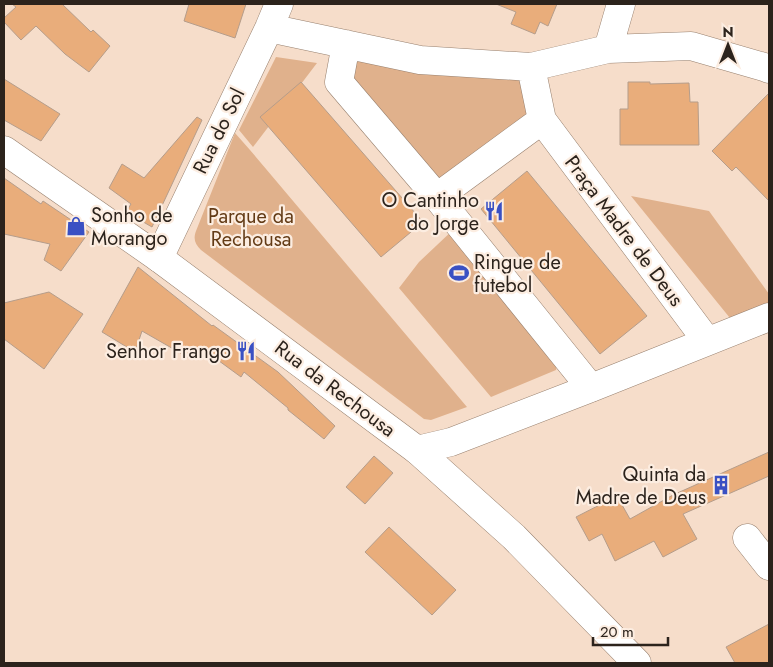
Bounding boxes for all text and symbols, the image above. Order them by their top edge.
north arrow [703,20,753,70]
text: N [722,22,734,42]
street label: Rua do Sol [186,83,252,179]
street label: Praça Madre de Deus [558,149,690,313]
place label: O Cantinho do Jorge [381,186,479,238]
restaurant icon: O Cantinho do Jorge [483,200,505,222]
place label: Sonho de Morango [91,201,173,253]
park label: Parque da Rechousa [208,202,294,254]
shop icon: Sonho de Morango [65,215,87,237]
place label: Ringue de futebol [474,248,561,300]
sports icon: Ringue de futebol [448,262,470,284]
street label: Rua da Rechousa [268,334,402,444]
place label: Senhor Frango [106,337,231,366]
restaurant icon: Senhor Frango [235,340,257,362]
place label: Quinta da Madre de Deus [576,460,706,512]
building icon: Quinta da Madre de Deus [710,474,732,496]
scale bar [593,614,668,646]
text: 20 m [600,621,634,643]

